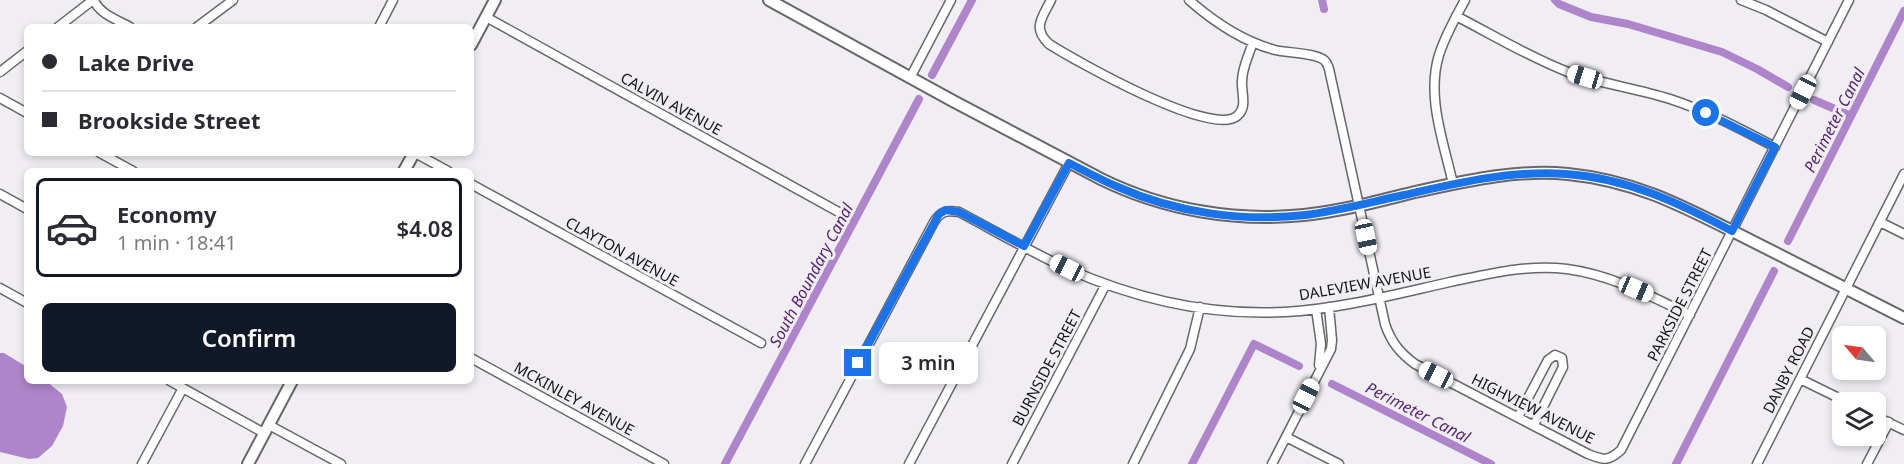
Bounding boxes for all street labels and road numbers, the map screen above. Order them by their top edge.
street label: CALVIN AVENUE [617,67,726,139]
street label: CLAYTON AVENUE [562,212,683,291]
street label: PARKSIDE STREET [1642,244,1716,364]
street label: DALEVIEW AVENUE [1297,262,1432,304]
street label: BURNSIDE STREET [1007,305,1086,429]
street label: DANBY ROAD [1758,323,1819,416]
street label: MCKINLEY AVENUE [511,357,638,439]
street label: HIGHVIEW AVENUE [1469,368,1598,448]

